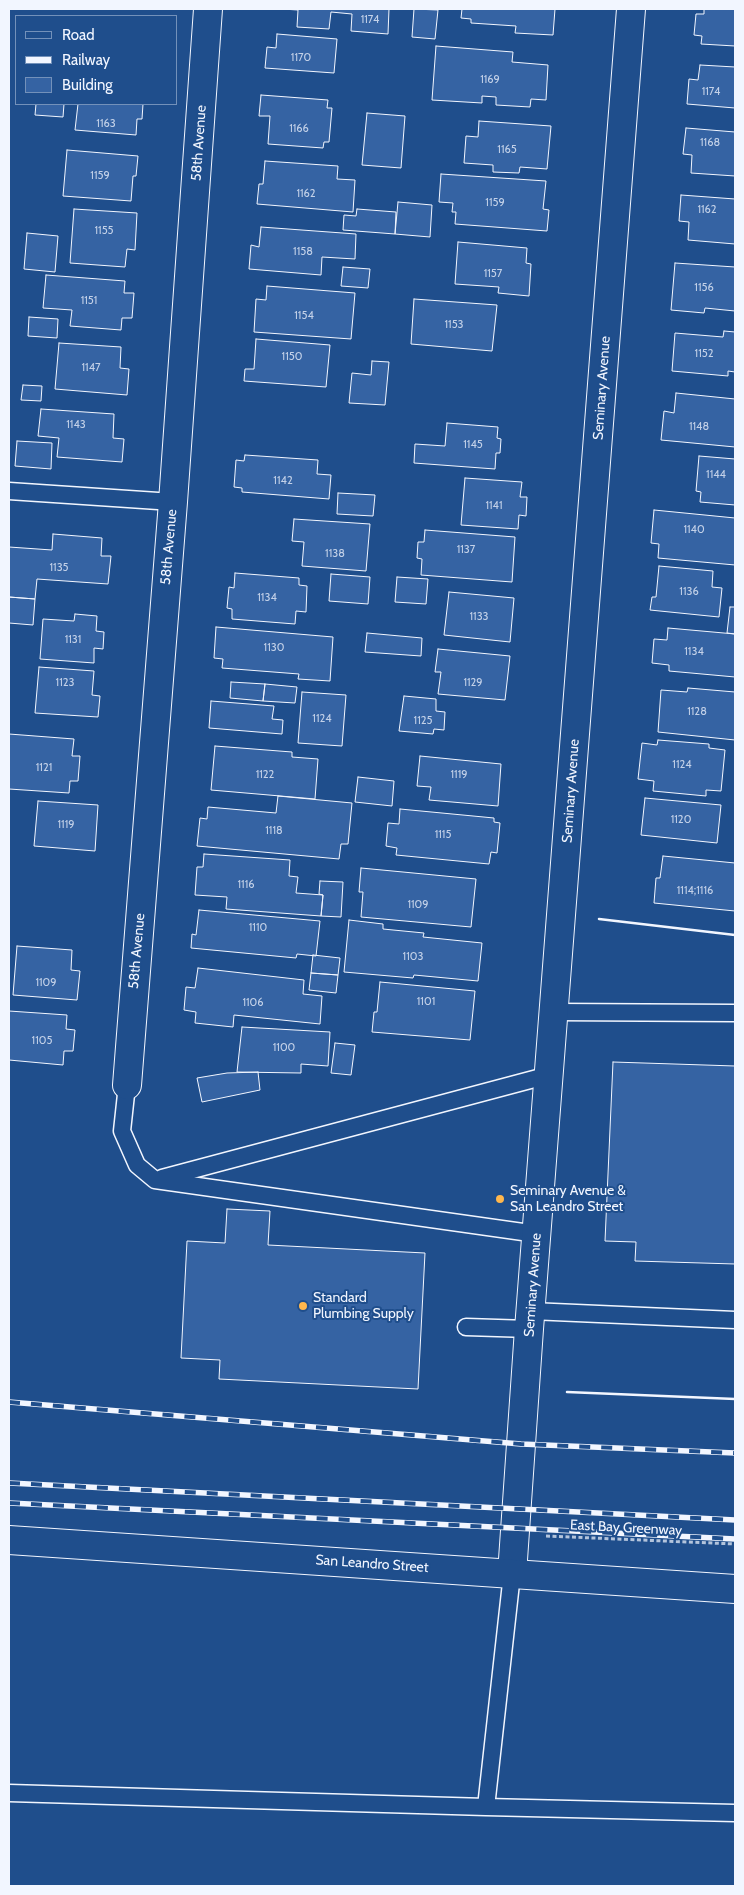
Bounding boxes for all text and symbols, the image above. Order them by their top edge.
house number: 1174 [361,13,379,27]
legend [15,15,178,105]
text: Road [62,26,95,44]
text: Railway [62,51,110,69]
house number: 1170 [291,51,311,65]
house number: 1169 [480,73,500,87]
text: Building [62,76,113,94]
house number: 1174 [702,85,720,99]
street label: 58th Avenue [188,105,210,181]
house number: 1163 [96,117,116,131]
house number: 1166 [289,122,309,136]
house number: 1168 [700,136,720,150]
house number: 1165 [497,143,517,157]
house number: 1159 [90,169,110,183]
house number: 1162 [296,187,316,201]
house number: 1159 [485,196,505,210]
house number: 1162 [697,203,717,217]
house number: 1155 [94,224,114,238]
house number: 1158 [293,245,313,259]
house number: 1157 [484,267,502,281]
house number: 1156 [694,281,714,295]
house number: 1151 [81,294,97,308]
house number: 1154 [294,309,314,323]
house number: 1153 [444,318,464,332]
street label: Seminary Avenue [590,335,614,441]
house number: 1152 [695,347,713,361]
house number: 1150 [282,350,302,364]
house number: 1147 [81,361,101,375]
house number: 1143 [66,418,86,432]
house number: 1148 [689,420,709,434]
house number: 1145 [463,438,483,452]
house number: 1144 [706,468,726,482]
house number: 1142 [273,474,293,488]
house number: 1141 [485,499,503,513]
street label: 58th Avenue [157,508,181,586]
house number: 1140 [683,523,705,537]
house number: 1137 [457,543,475,557]
house number: 1138 [325,547,345,561]
house number: 1135 [49,561,69,575]
house number: 1136 [679,585,699,599]
house number: 1134 [257,591,277,605]
house number: 1133 [469,610,489,624]
house number: 1131 [65,633,81,647]
house number: 1130 [264,641,284,655]
house number: 1134 [684,645,704,659]
house number: 1123 [56,676,74,690]
house number: 1129 [463,676,483,690]
house number: 1128 [687,705,707,719]
house number: 1124 [312,712,332,726]
house number: 1125 [414,714,432,728]
street label: Seminary Avenue [559,738,583,844]
house number: 1124 [672,758,692,772]
house number: 1121 [36,761,52,775]
house number: 1122 [256,768,274,782]
house number: 1119 [450,768,468,782]
house number: 1120 [671,813,691,827]
house number: 1119 [57,818,75,832]
house number: 1118 [265,824,283,838]
house number: 1115 [435,828,451,842]
house number: 1116 [237,878,255,892]
house number: 1114;1116 [677,884,713,898]
house number: 1109 [407,898,429,912]
street label: 58th Avenue [125,912,149,990]
house number: 1110 [249,921,267,935]
house number: 1103 [403,950,423,964]
house number: 1109 [35,976,57,990]
house number: 1101 [417,995,435,1009]
house number: 1106 [242,996,264,1010]
house number: 1105 [32,1034,52,1048]
house number: 1100 [273,1041,295,1055]
place label: Seminary Avenue & San Leandro Street [510,1183,626,1216]
marker: Seminary Avenue & San Leandro Street [494,1193,506,1205]
street label: Seminary Avenue [521,1232,545,1338]
place label: Standard Plumbing Supply [313,1290,414,1322]
marker: Standard Plumbing Supply [297,1300,309,1312]
street label: East Bay Greenway [569,1517,683,1539]
street label: San Leandro Street [315,1552,429,1576]

